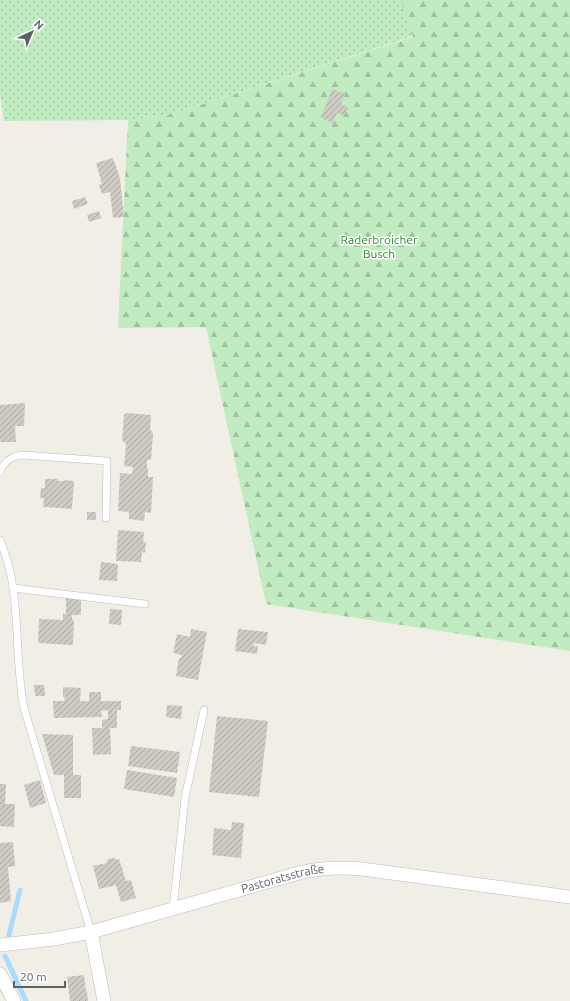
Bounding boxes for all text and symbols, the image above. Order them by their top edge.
north arrow [12,12,52,52]
text: N [32,18,46,32]
park label: Raderbroicher Busch [341,233,418,260]
street label: Pastoratsstraße [239,862,325,895]
scale bar [14,963,65,989]
text: 20 m [20,970,47,983]

